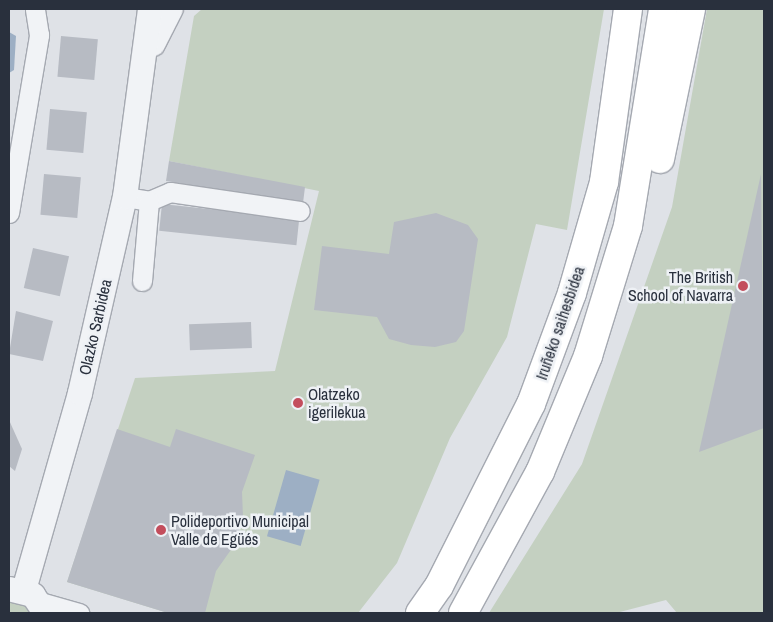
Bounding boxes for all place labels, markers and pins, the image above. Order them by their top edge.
place label: The British School of Navarra [628,267,733,305]
marker: The British School of Navarra [737,280,749,292]
place label: Olatzeko igerilekua [308,384,366,422]
marker: Olatzeko igerilekua [292,397,304,409]
place label: Polideportivo Municipal Valle de Egüés [171,511,309,549]
marker: Polideportivo Municipal Valle de Egüés [155,524,167,536]

